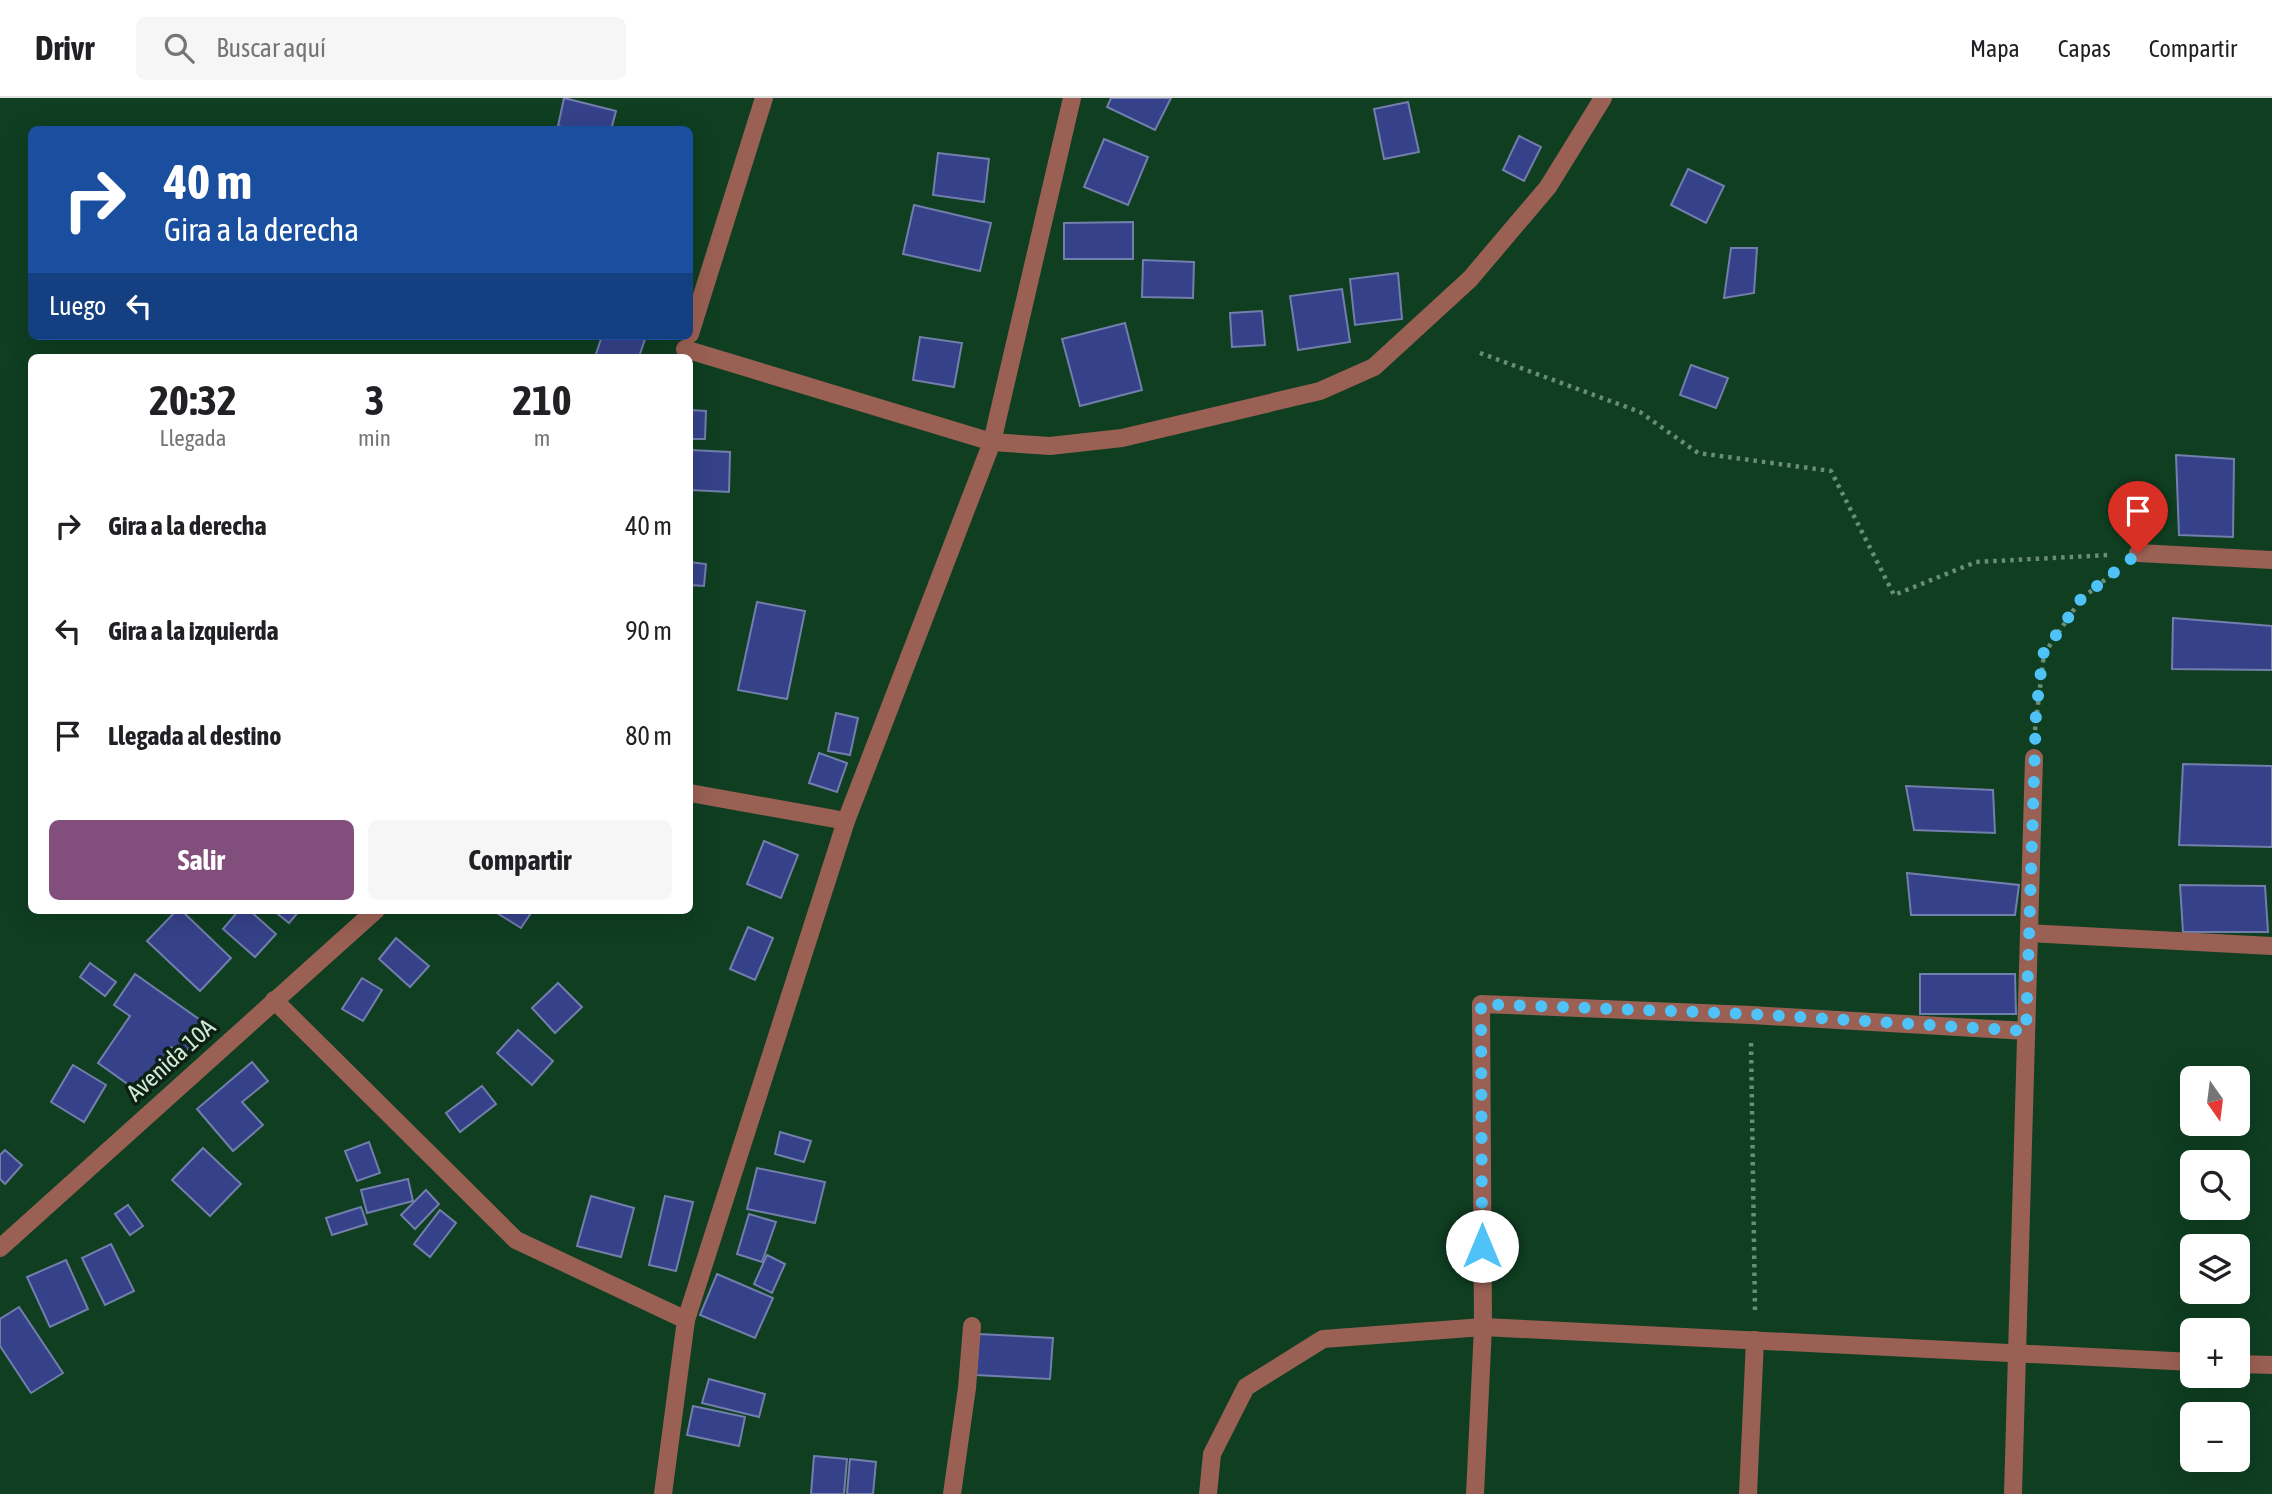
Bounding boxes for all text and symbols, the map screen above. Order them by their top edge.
search box [136,17,626,80]
text: Drivr [35,29,94,67]
icon: search [160,29,198,67]
text: Buscar aquí [216,33,326,63]
text: Mapa [1970,35,2020,62]
text: Capas [2058,35,2111,62]
text: Compartir [2149,35,2237,62]
text: 40 m [164,153,252,209]
icon: right [49,154,140,245]
text: Gira a la derecha [164,211,359,248]
icon: left [120,287,158,325]
text: Luego [49,291,106,321]
text: 20:32 [149,376,237,424]
text: 3 [365,376,384,424]
text: 210 [512,376,572,424]
text: Llegada [160,425,226,451]
text: min [358,425,391,451]
text: m [534,425,550,451]
pin [2108,481,2168,553]
icon: arrive [2119,492,2157,530]
icon: right [49,507,87,545]
text: Gira a la derecha [108,511,267,541]
text: 40 m [625,511,672,541]
icon: left [49,612,87,650]
text: Gira a la izquierda [108,616,279,646]
text: 90 m [625,616,672,646]
icon: arrive [49,717,87,755]
text: Llegada al destino [108,721,281,751]
text: 80 m [625,721,672,751]
button: Salir [49,820,354,900]
button: Compartir [368,820,672,900]
street label: Avenida 10A [121,1013,221,1106]
north arrow [2180,1066,2250,1136]
map controls [2180,1066,2250,1472]
button: search [2180,1150,2250,1220]
position arrow [1445,1209,1519,1283]
button: layers [2180,1234,2250,1304]
button: + [2180,1318,2250,1388]
button: − [2180,1402,2250,1472]

